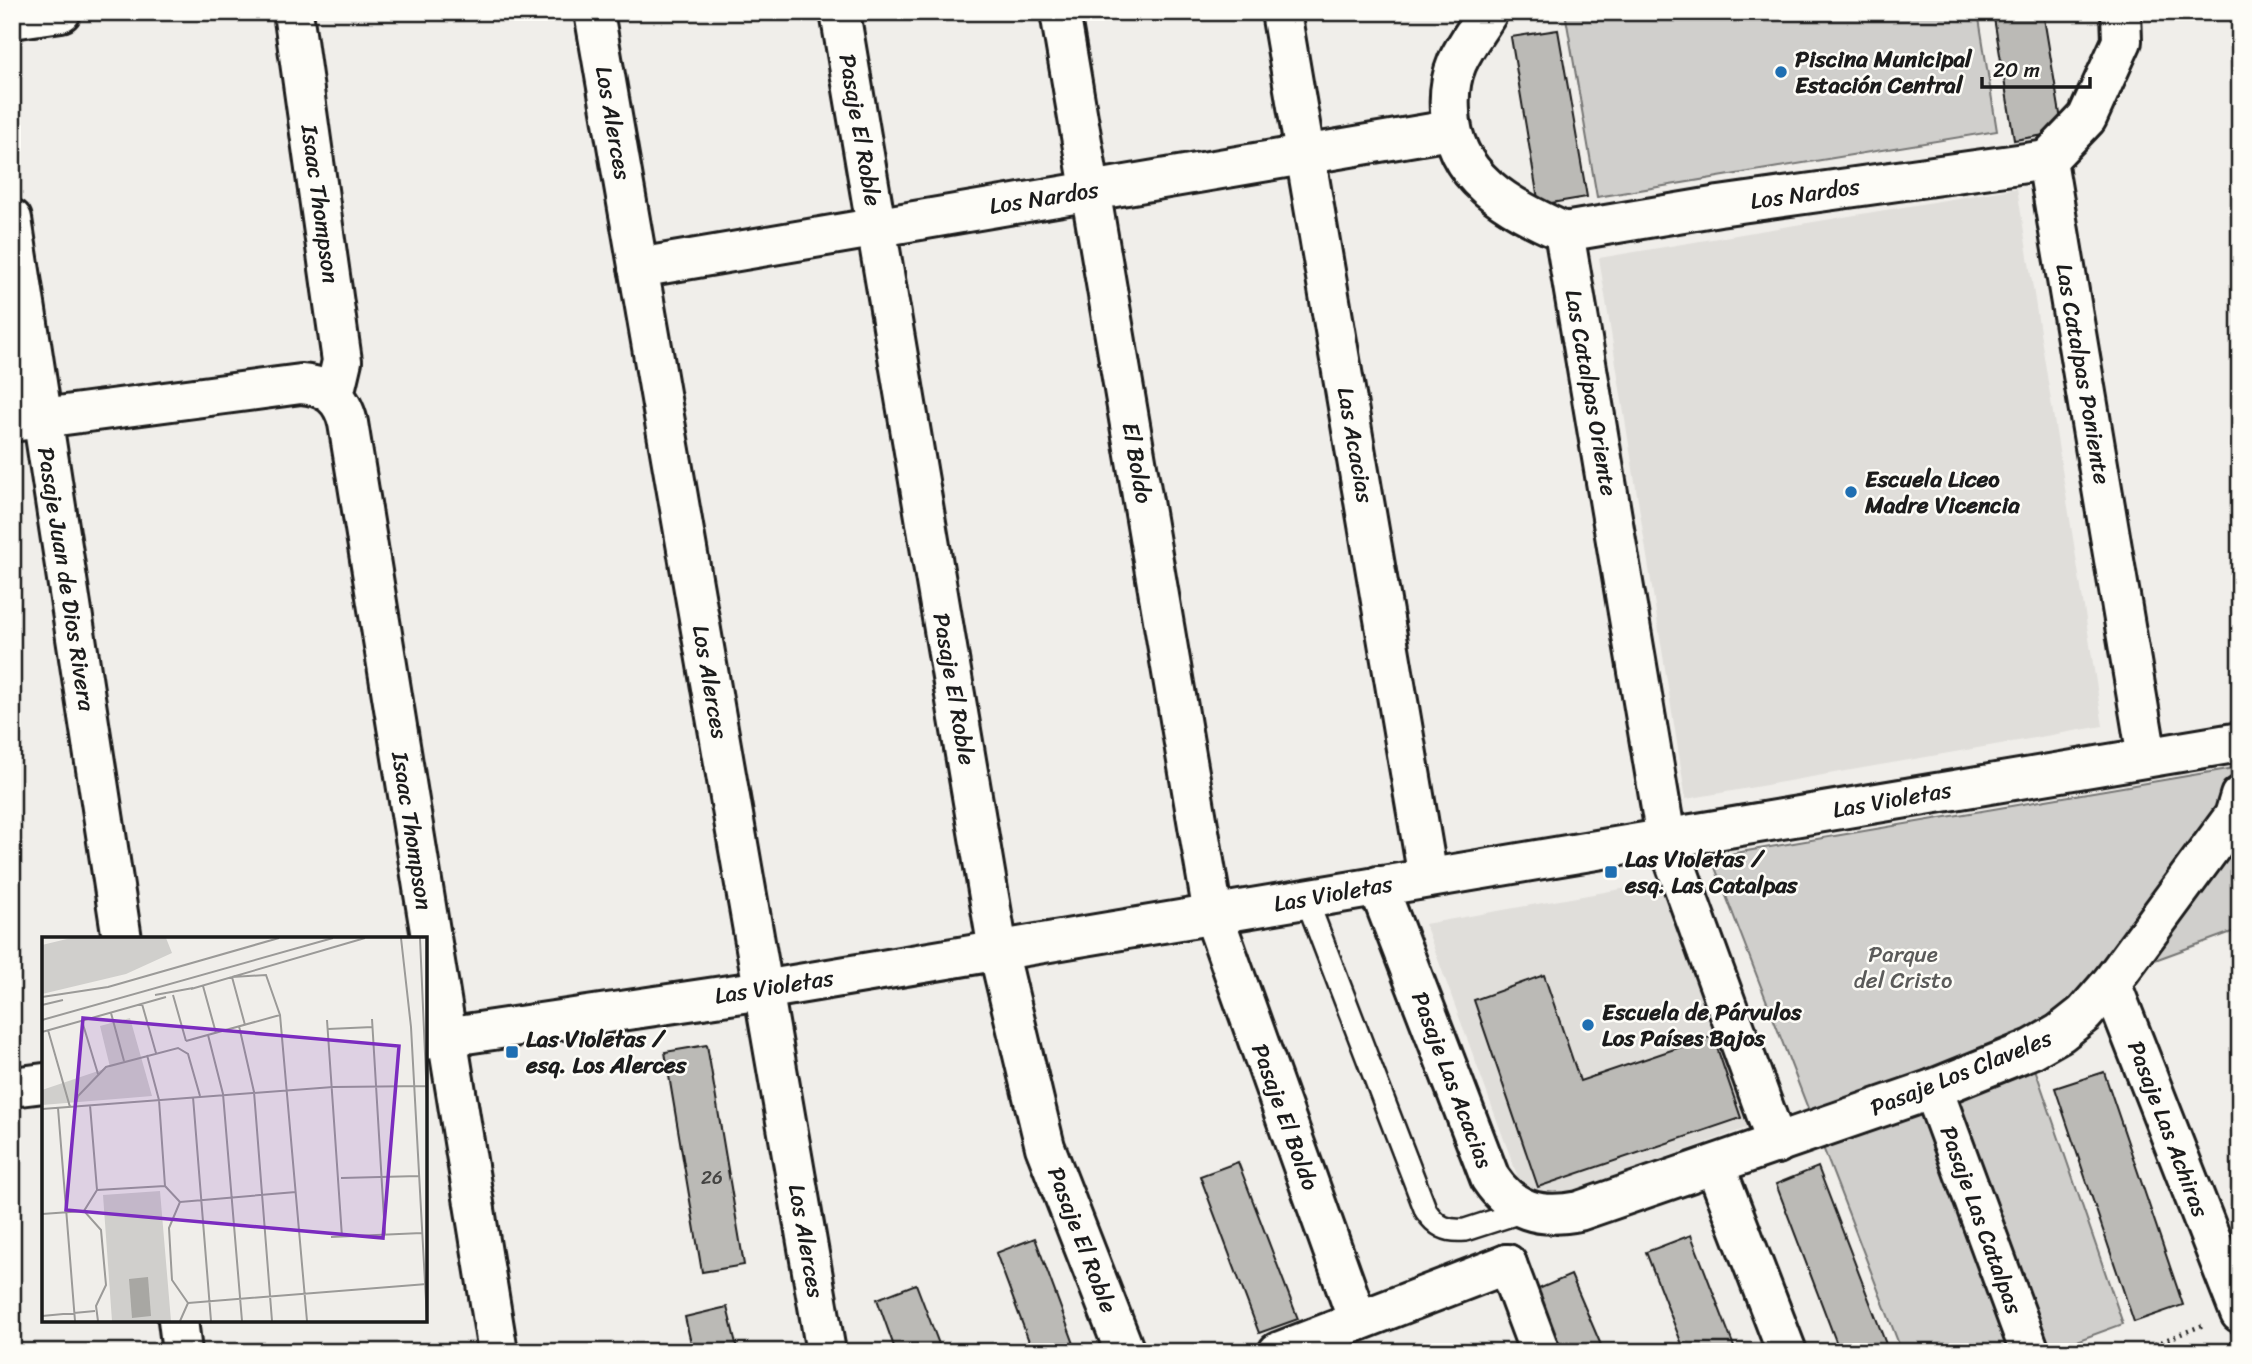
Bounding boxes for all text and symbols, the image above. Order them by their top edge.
place label: Piscina Municipal Estación Central [1795,39,1973,106]
scale bar [1982,46,2091,90]
street label: Pasaje El Roble [826,51,894,210]
text: 20 m [1993,51,2040,89]
street label: Los Alerces [583,63,643,184]
marker: Piscina Municipal Estación Central [1773,64,1789,80]
street label: Isaac Thompson [288,121,351,286]
street label: Los Nardos [1748,166,1863,222]
street label: Los Nardos [986,169,1102,227]
street label: Las Catalpas Poniente [2043,260,2123,488]
street label: Las Catalpas Oriente [1553,286,1629,500]
street label: Las Acacias [1325,384,1385,506]
street label: El Boldo [1110,419,1164,507]
street label: Pasaje Juan de Dios Rivera [25,444,107,714]
place label: Escuela Liceo Madre Vicencia [1864,459,2020,526]
marker: Escuela Liceo Madre Vicencia [1843,484,1859,500]
street label: Pasaje El Roble [920,610,988,769]
street label: Los Alerces [680,622,740,743]
street label: Isaac Thompson [379,748,445,913]
street label: Las Violetas [1829,769,1955,831]
place label: Las Violetas / esq. Las Catalpas [1624,839,1799,906]
street label: Las Violetas [1270,863,1396,925]
marker: Las Violetas / esq. Las Catalpas [1603,864,1619,880]
park label: Parque del Cristo [1854,934,1952,1001]
inset map [42,937,427,1322]
street label: Las Violetas [712,957,837,1017]
street label: Pasaje Las Acacias [1399,986,1505,1175]
place label: Escuela de Párvulos Los Países Bajos [1602,992,1802,1059]
marker: Escuela de Párvulos Los Países Bajos [1580,1017,1596,1033]
street label: Pasaje Los Claveles [1864,1018,2059,1128]
place label: Las Violetas / esq. Los Alerces [525,1019,688,1086]
street label: Pasaje Las Achiras [2115,1035,2221,1224]
street label: Pasaje El Boldo [1239,1038,1331,1197]
marker: Las Violetas / esq. Los Alerces [504,1044,520,1060]
street label: Pasaje Las Catalpas [1928,1120,2034,1320]
house number: 26 [701,1161,723,1194]
street label: Pasaje El Roble [1035,1161,1129,1319]
street label: Los Alerces [776,1181,836,1302]

